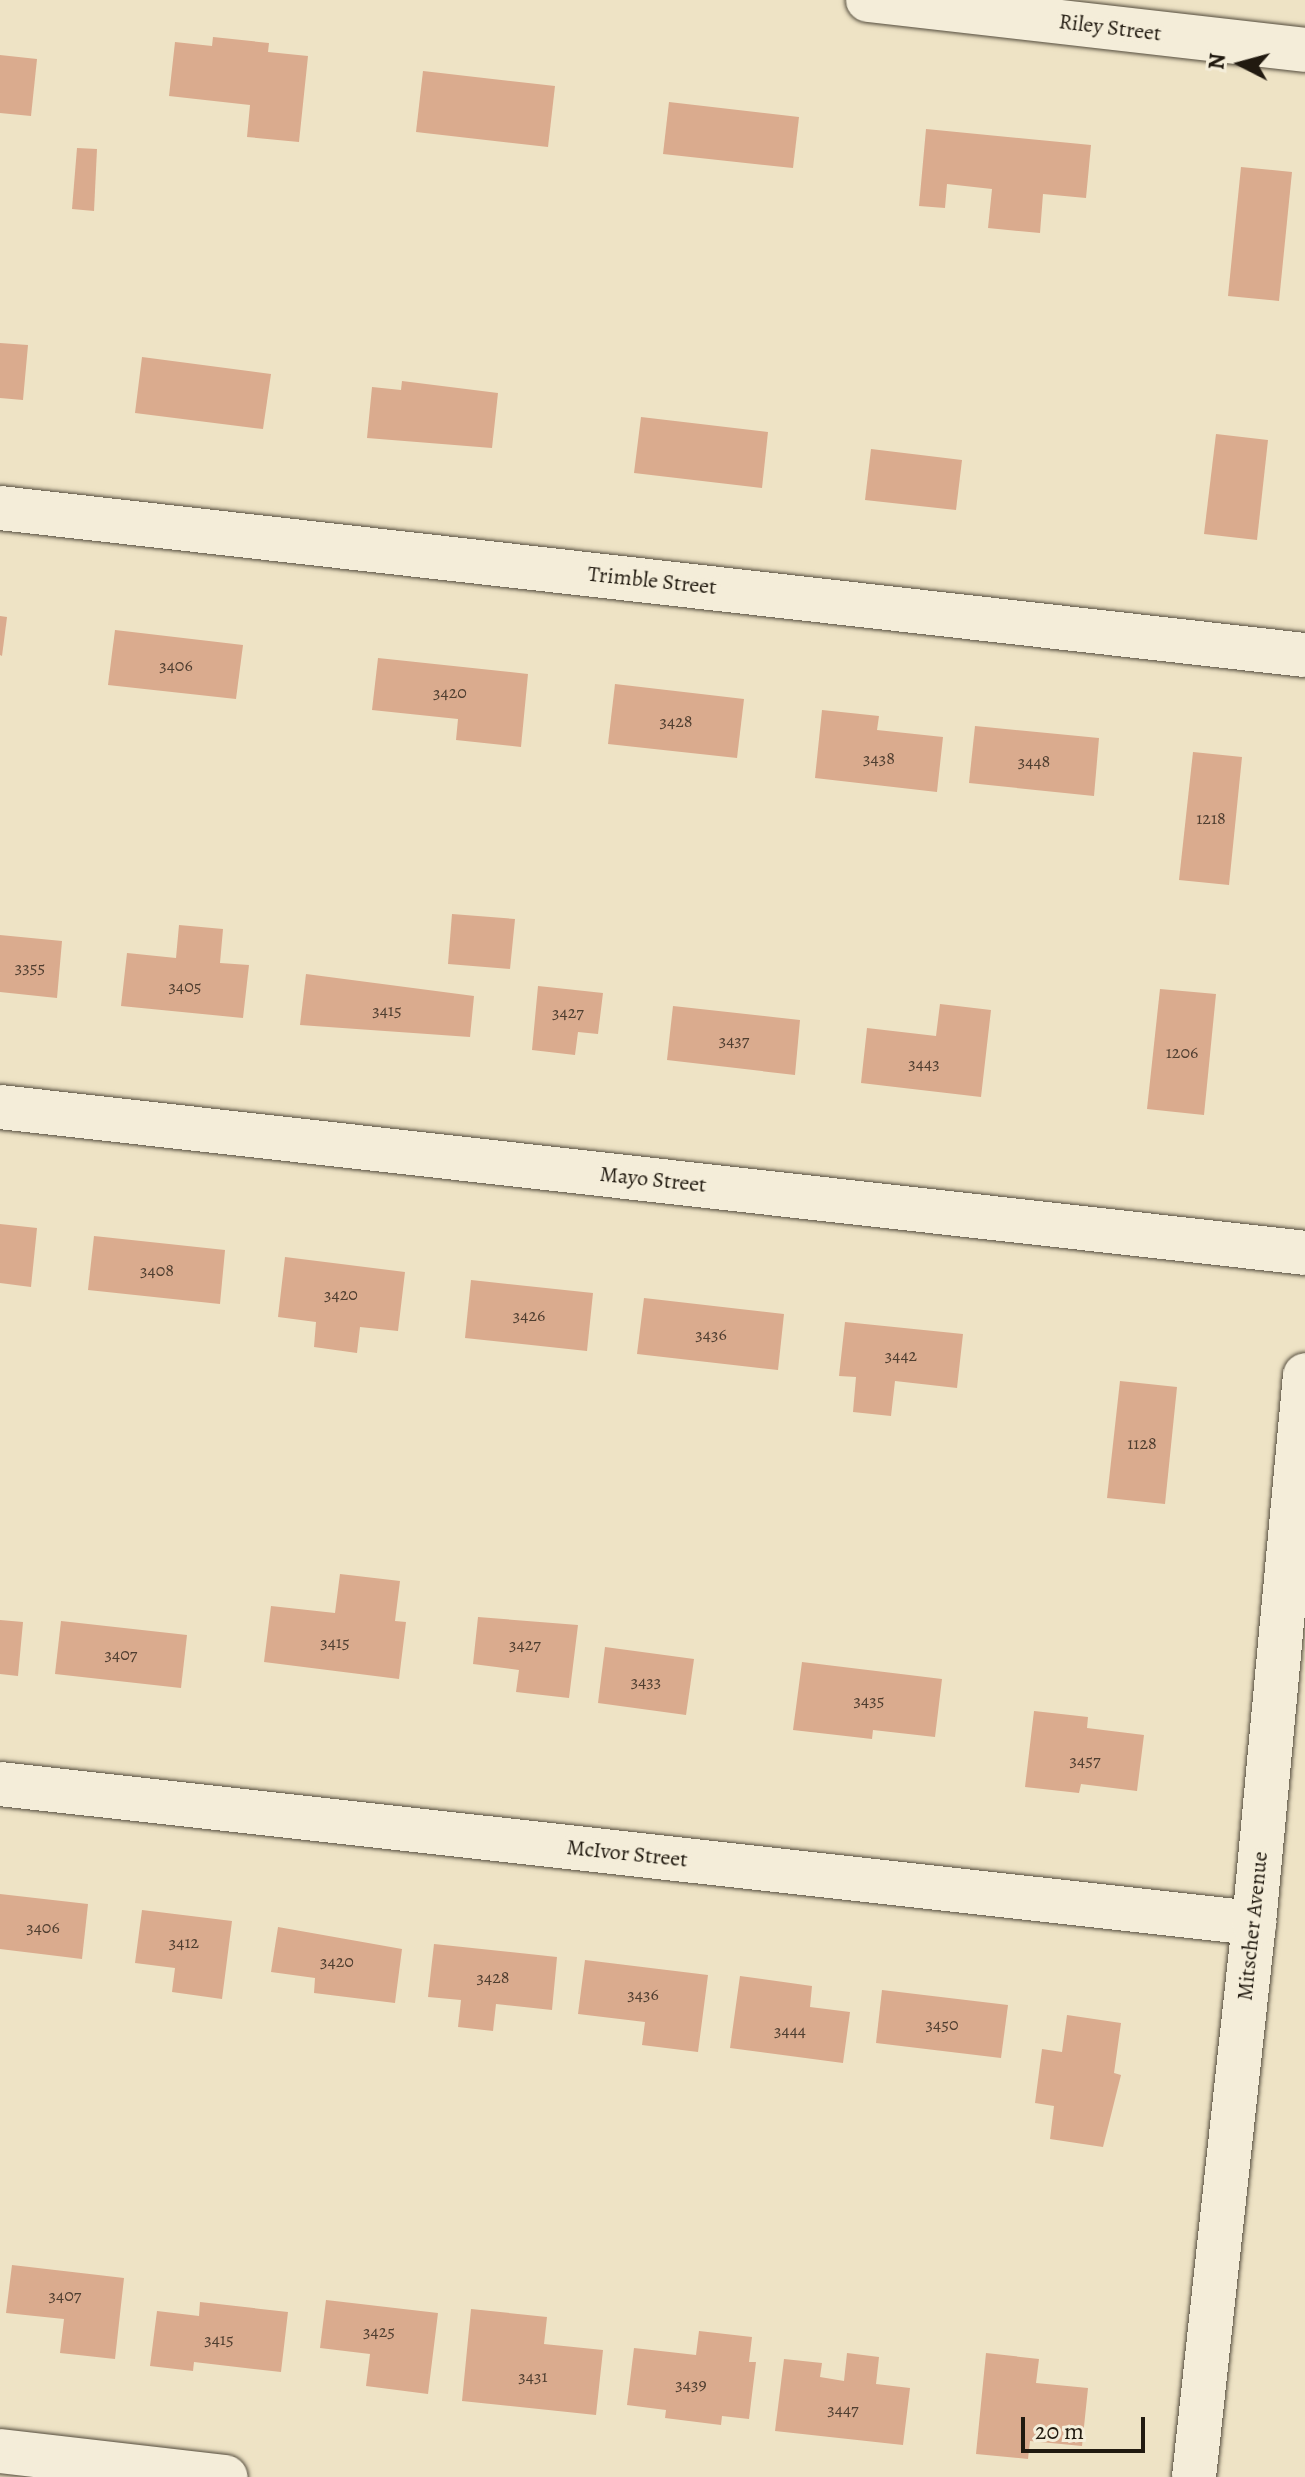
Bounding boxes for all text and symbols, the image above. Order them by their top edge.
street label: Riley Street [1057,9,1163,47]
north arrow [1201,24,1281,104]
text: N [1201,52,1233,71]
street label: Trimble Street [586,561,718,601]
house number: 3406 [159,654,193,676]
house number: 3420 [433,681,467,703]
house number: 3428 [660,710,692,732]
house number: 3438 [863,747,895,769]
house number: 3448 [1018,750,1050,772]
house number: 1218 [1196,807,1226,829]
house number: 3355 [15,956,45,978]
house number: 3405 [169,975,201,997]
house number: 3415 [372,999,402,1021]
house number: 3427 [552,1001,584,1023]
house number: 3437 [719,1029,749,1051]
house number: 1206 [1166,1041,1198,1063]
house number: 3443 [908,1052,940,1074]
street label: Mayo Street [598,1161,708,1199]
house number: 3408 [140,1259,174,1281]
house number: 3420 [324,1283,358,1305]
house number: 3426 [513,1304,545,1326]
house number: 3436 [695,1323,727,1345]
house number: 3442 [885,1344,917,1366]
house number: 1128 [1127,1432,1157,1454]
house number: 3415 [320,1631,350,1653]
house number: 3427 [509,1633,541,1655]
house number: 3407 [105,1643,137,1665]
house number: 3433 [631,1670,661,1692]
house number: 3435 [854,1689,884,1711]
house number: 3457 [1070,1749,1100,1771]
street label: McIvor Street [565,1835,689,1873]
street label: Mitscher Avenue [1232,1850,1274,2002]
house number: 3406 [26,1916,60,1938]
house number: 3412 [169,1931,199,1953]
house number: 3420 [320,1950,354,1972]
house number: 3428 [477,1966,509,1988]
house number: 3436 [627,1983,659,2005]
house number: 3450 [926,2013,958,2035]
house number: 3444 [774,2019,806,2041]
house number: 3407 [49,2284,81,2306]
house number: 3425 [363,2320,395,2342]
house number: 3415 [204,2328,234,2350]
house number: 3431 [518,2365,548,2387]
house number: 3439 [675,2373,707,2395]
house number: 3447 [827,2398,859,2420]
scale bar [1025,2401,1149,2451]
text: 20 m [1035,2415,1084,2447]

